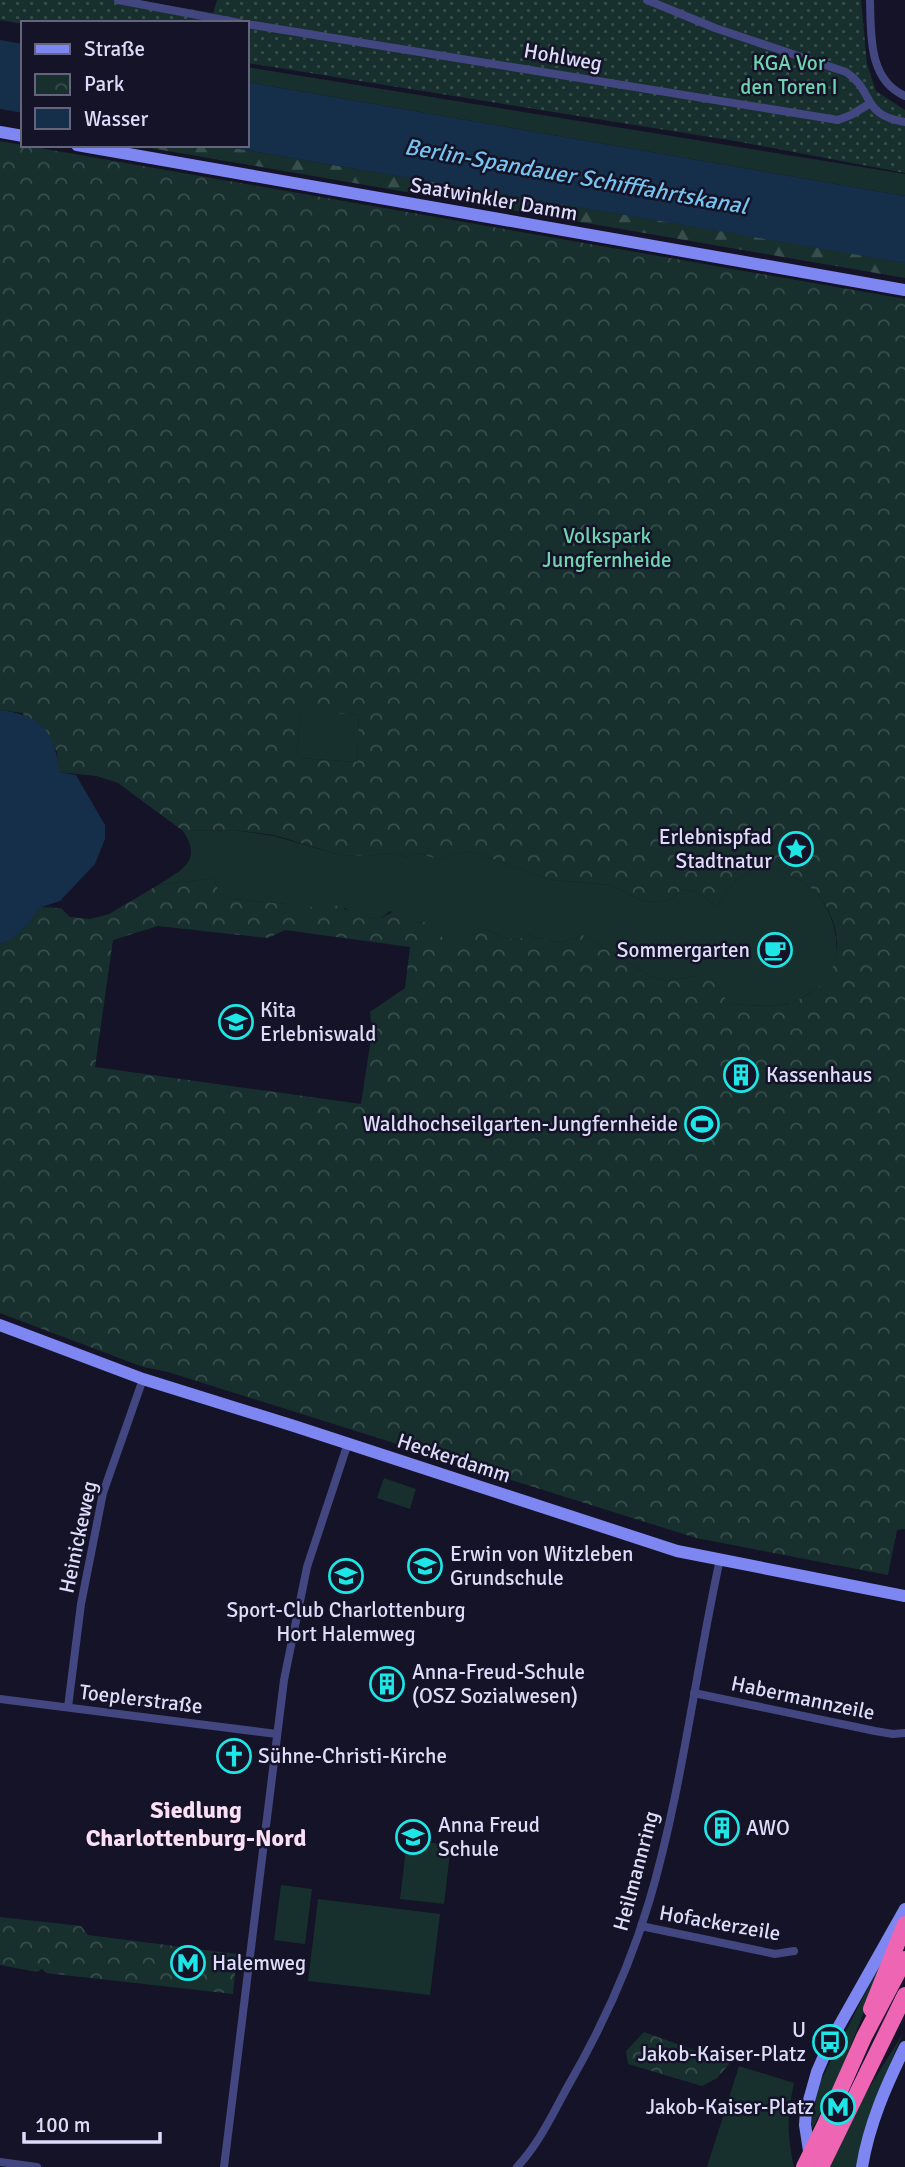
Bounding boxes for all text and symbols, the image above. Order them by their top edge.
legend [21,21,248,147]
text: Straße [84,36,145,62]
street label: Hohlweg [522,37,604,77]
park label: KGA Vor den Toren I [740,50,838,100]
text: Park [84,71,125,97]
text: Wasser [84,106,149,132]
water label: Berlin-Spandauer Schifffahrtskanal [402,132,752,221]
street label: Saatwinkler Damm [408,171,580,227]
park label: Volkspark Jungfernheide [542,523,672,573]
place label: Erlebnispfad Stadtnatur [659,824,772,874]
place icon: Erlebnispfad Stadtnatur [777,830,815,868]
cafe icon: Sommergarten [756,931,794,969]
place label: Sommergarten [617,937,750,963]
place label: Kita Erlebniswald [260,997,376,1047]
school or university icon: Kita Erlebniswald [217,1003,255,1041]
building icon: Kassenhaus [722,1056,760,1094]
place label: Kassenhaus [766,1062,872,1088]
sports icon: Waldhochseilgarten-Jungfernheide [683,1105,721,1143]
place label: Waldhochseilgarten-Jungfernheide [363,1111,678,1137]
street label: Heckerdamm [394,1427,514,1489]
street label: Heinickeweg [53,1478,103,1596]
place label: Erwin von Witzleben Grundschule [450,1541,634,1591]
school or university icon: Erwin von Witzleben Grundschule [406,1547,444,1585]
school or university icon: Sport-Club Charlottenburg Hort Halemweg [327,1557,365,1595]
place label: Sport-Club Charlottenburg Hort Halemweg [226,1597,466,1647]
place label: Anna-Freud-Schule (OSZ Sozialwesen) [412,1659,585,1709]
building icon: Anna-Freud-Schule (OSZ Sozialwesen) [368,1665,406,1703]
street label: Habermannzeile [729,1670,877,1726]
street label: Toeplerstraße [78,1679,204,1719]
church icon: Sühne-Christi-Kirche [215,1737,253,1775]
place label: Sühne-Christi-Kirche [258,1743,447,1769]
district label: Siedlung Charlottenburg-Nord [86,1795,306,1853]
street label: Heilmannring [608,1808,664,1934]
building icon: AWO [703,1809,741,1847]
place label: Anna Freud Schule [438,1812,540,1862]
place label: AWO [746,1815,790,1841]
school or university icon: Anna Freud Schule [394,1818,432,1856]
street label: Hofackerzeile [657,1900,783,1946]
metro station icon: Halemweg [169,1944,207,1982]
place label: Halemweg [212,1950,306,1976]
place label: U Jakob-Kaiser-Platz [638,2017,806,2067]
bus stop icon: U Jakob-Kaiser-Platz [811,2023,849,2061]
metro station icon: Jakob-Kaiser-Platz [819,2088,857,2126]
place label: Jakob-Kaiser-Platz [646,2094,814,2120]
scale bar [24,2100,161,2144]
text: 100 m [35,2112,90,2138]

